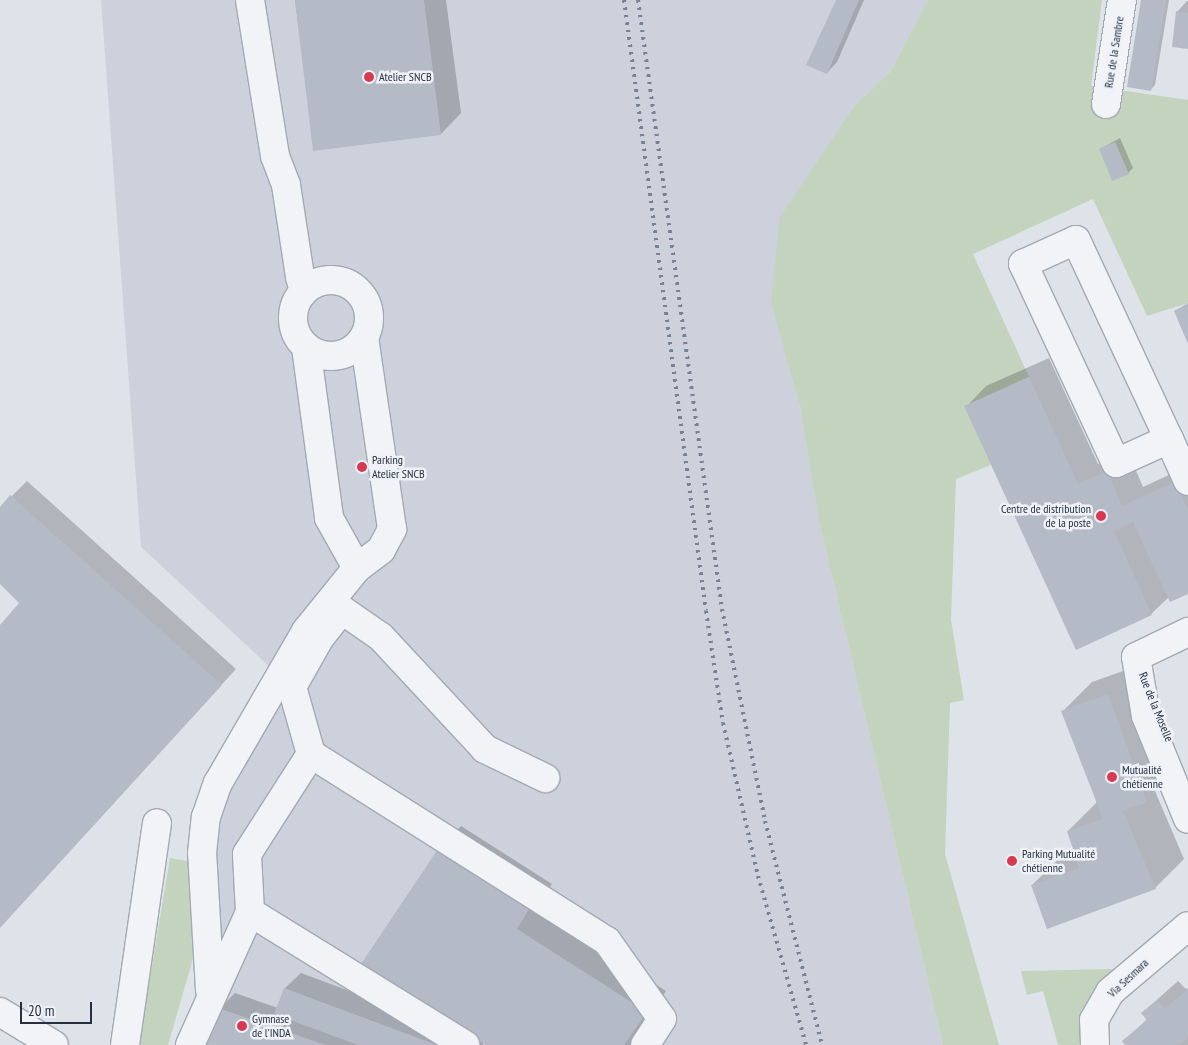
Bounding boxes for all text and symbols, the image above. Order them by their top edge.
street label: Rue de la Sambre [1101,15,1127,89]
place label: Atelier SNCB [379,70,432,84]
marker: Atelier SNCB [363,71,375,83]
place label: Parking Atelier SNCB [372,453,425,481]
marker: Parking Atelier SNCB [356,461,368,473]
place label: Centre de distribution de la poste [1001,502,1091,530]
marker: Centre de distribution de la poste [1095,510,1107,522]
street label: Rue de la Moselle [1136,670,1176,744]
place label: Mutualité chétienne [1122,763,1163,791]
marker: Mutualité chétienne [1106,771,1118,783]
place label: Parking Mutualité chétienne [1022,847,1095,875]
marker: Parking Mutualité chétienne [1006,855,1018,867]
street label: Via Sesmara [1105,956,1151,1000]
scale bar [22,992,95,1024]
text: 20 m [28,1001,54,1020]
place label: Gymnase de l'INDA [252,1012,291,1040]
marker: Gymnase de l'INDA [236,1020,248,1032]

